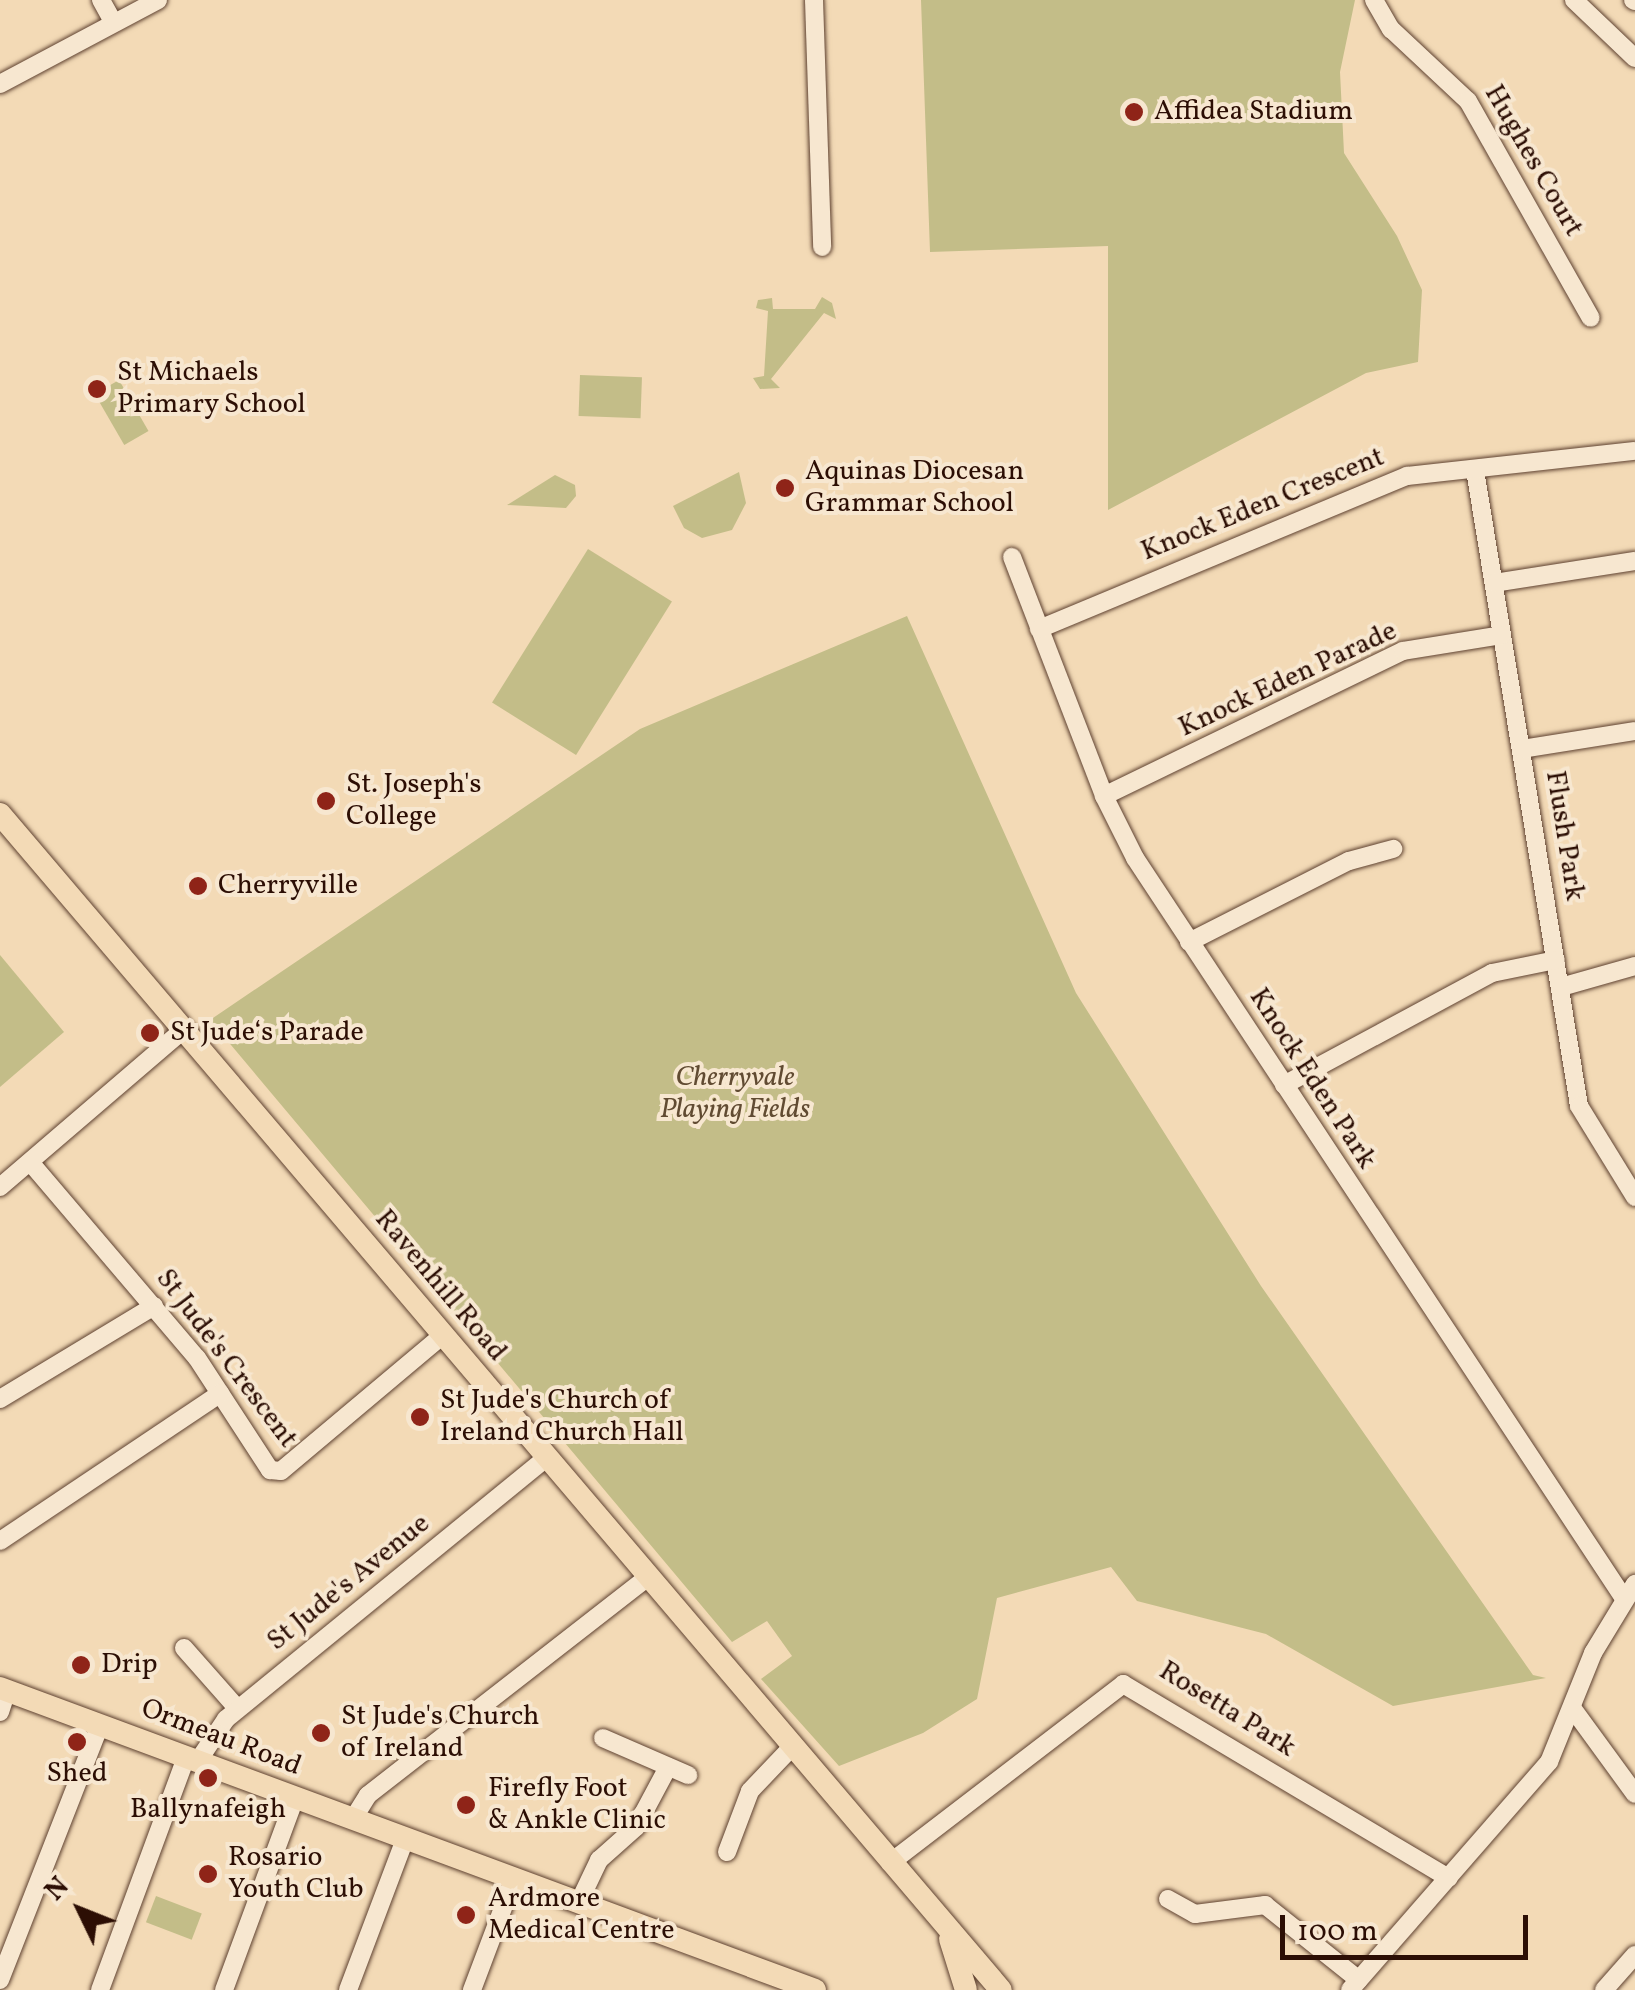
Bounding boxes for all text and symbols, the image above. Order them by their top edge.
street label: Hughes Court [1476,79,1590,243]
place label: Affidea Stadium [1154,95,1353,129]
marker: Affidea Stadium [1123,101,1145,123]
place label: St Michaels Primary School [117,356,306,422]
marker: St Michaels Primary School [86,378,108,400]
street label: Knock Eden Crescent [1137,441,1389,569]
place label: Aquinas Diocesan Grammar School [805,455,1024,521]
marker: Aquinas Diocesan Grammar School [774,477,796,499]
street label: Knock Eden Parade [1174,615,1402,745]
place label: St. Joseph's College [346,768,481,834]
street label: Flush Park [1537,769,1591,903]
marker: St. Joseph's College [315,790,337,812]
place label: Cherryville [218,869,358,903]
marker: Cherryville [187,875,209,897]
street label: Knock Eden Park [1241,982,1383,1176]
place label: St Jude‘s Parade [170,1016,364,1050]
marker: St Jude‘s Parade [139,1022,161,1044]
park label: Cherryvale Playing Fields [660,1061,810,1127]
street label: Ravenhill Road [367,1203,513,1369]
street label: St Jude's Crescent [148,1263,304,1455]
place label: St Jude's Church of Ireland Church Hall [440,1384,684,1450]
marker: St Jude's Church of Ireland Church Hall [409,1406,431,1428]
street label: St Jude's Avenue [261,1507,437,1659]
place label: Drip [101,1648,158,1682]
marker: Drip [70,1654,92,1676]
street label: Rosetta Park [1152,1655,1302,1765]
street label: Ormeau Road [136,1692,306,1784]
place label: St Jude's Church of Ireland [341,1700,540,1766]
marker: St Jude's Church of Ireland [310,1722,332,1744]
marker: Shed [66,1731,88,1753]
place label: Shed [46,1757,108,1791]
marker: Ballynafeigh [197,1767,219,1789]
place label: Firefly Foot & Ankle Clinic [488,1772,666,1838]
marker: Firefly Foot & Ankle Clinic [453,1792,479,1818]
place label: Ballynafeigh [130,1793,286,1827]
place label: Rosario Youth Club [228,1841,364,1907]
north arrow [30,1860,130,1960]
marker: Rosario Youth Club [197,1863,219,1885]
text: N [36,1868,79,1910]
place label: Ardmore Medical Centre [488,1882,675,1948]
scale bar [1285,1895,1532,1957]
marker: Ardmore Medical Centre [453,1902,479,1928]
text: 100 m [1297,1911,1378,1953]

